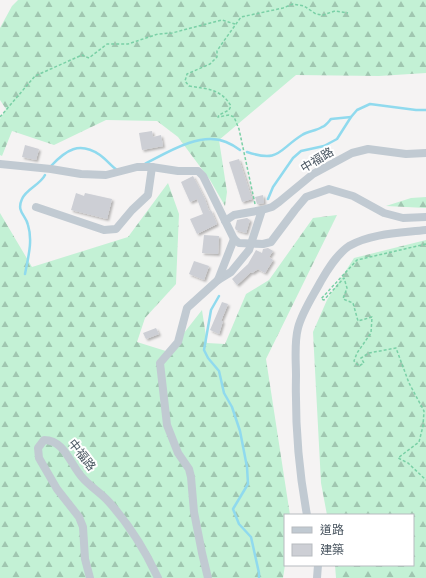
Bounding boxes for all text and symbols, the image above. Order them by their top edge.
street label: 中福路 [298,145,336,175]
street label: 中福路 [65,437,99,473]
legend [284,514,414,566]
text: 道路 [320,523,344,537]
text: 建築 [320,543,344,557]

